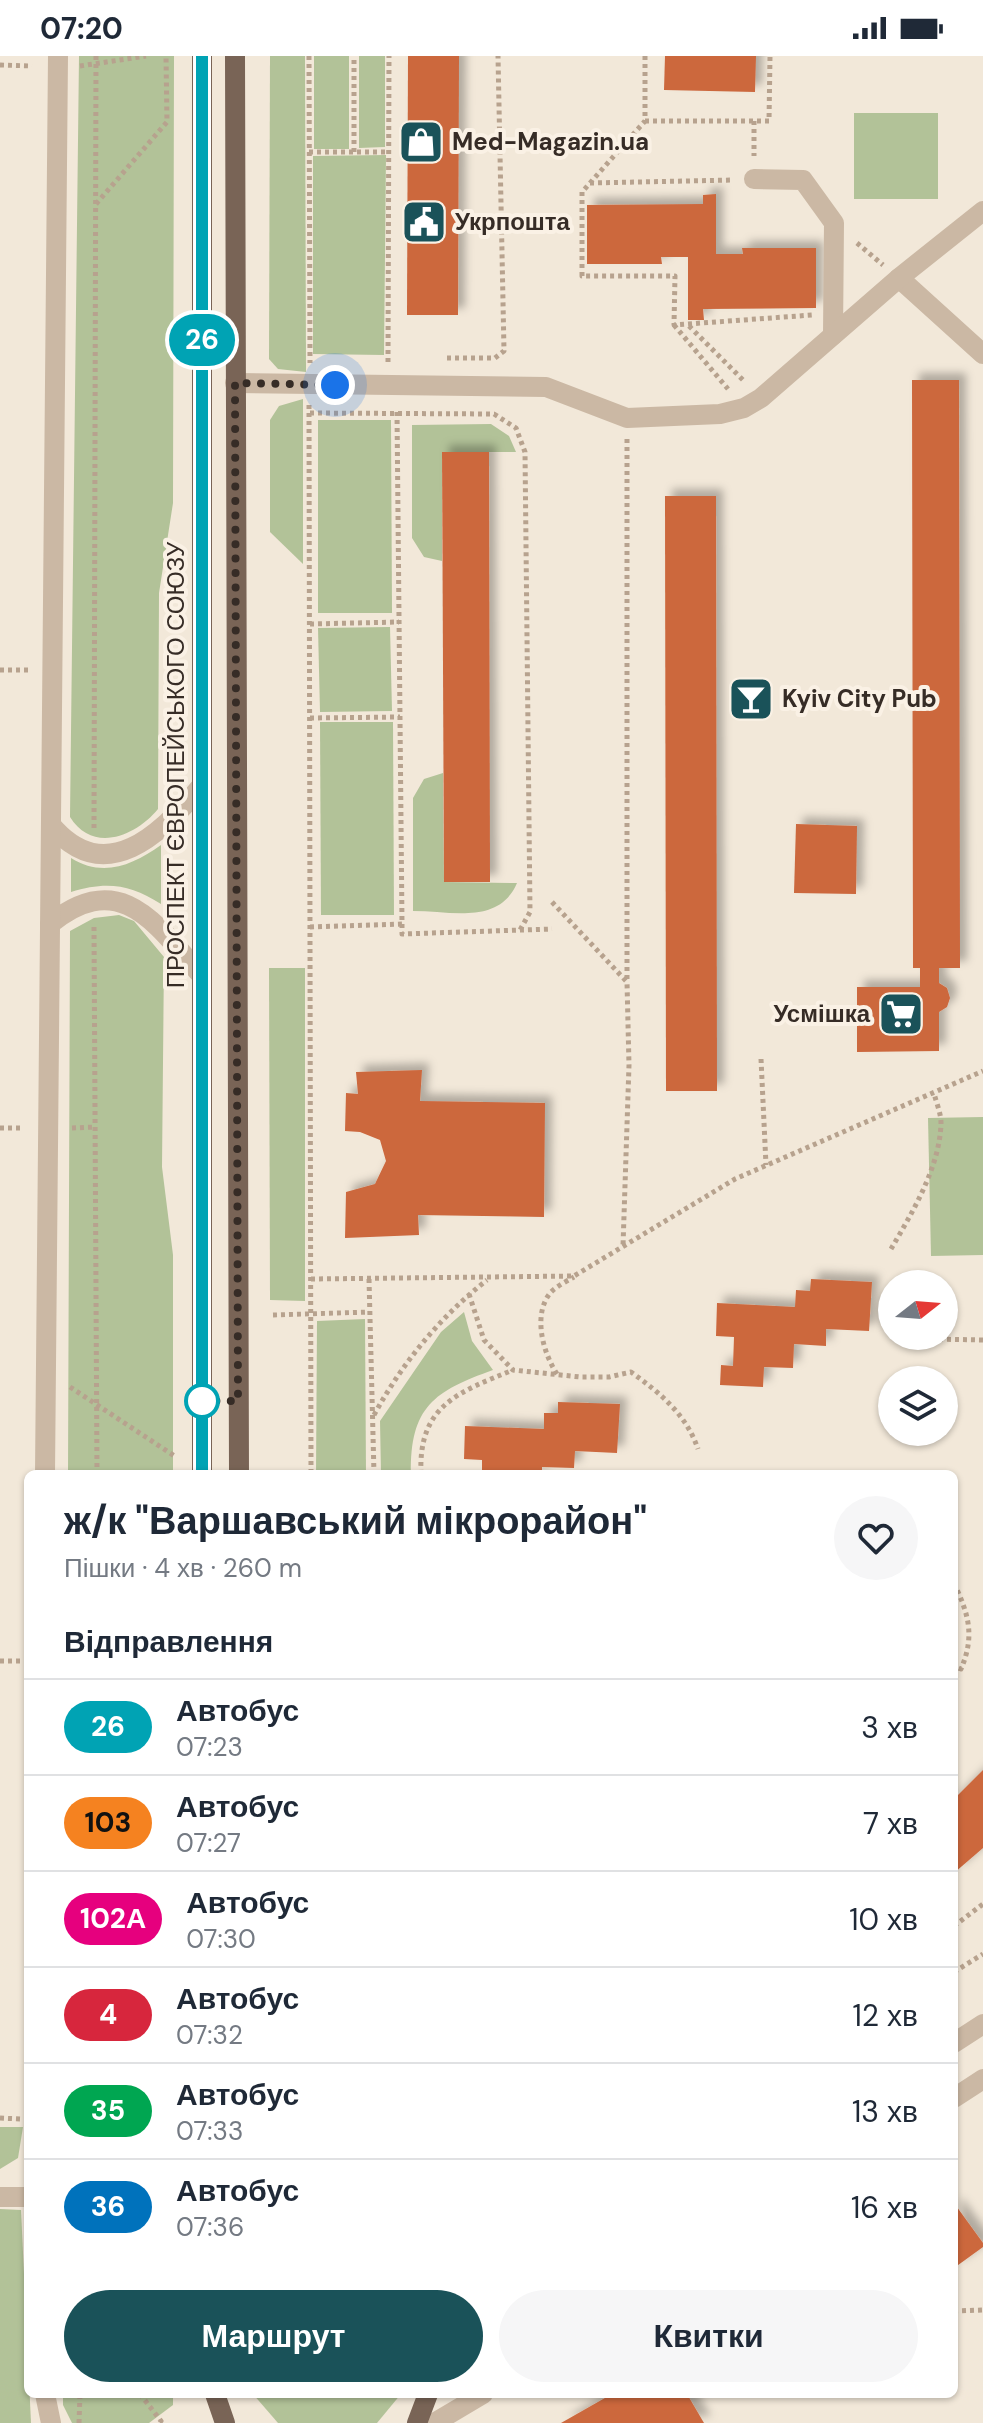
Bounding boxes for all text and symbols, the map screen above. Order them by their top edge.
text: 07:20 [40,9,123,48]
shop icon: Med-Magazin.ua [397,118,445,166]
place label: Med-Magazin.ua [452,126,649,157]
public building icon: Укрпошта [400,198,448,246]
place label: Укрпошта [455,206,571,237]
line badge: 26 [166,314,238,366]
text: 26 [185,321,219,358]
your location [315,365,355,405]
street label: ПРОСПЕКТ ЄВРОПЕЙСЬКОГО СОЮЗУ [160,541,191,988]
bar icon: Kyiv City Pub [727,675,775,723]
place label: Kyiv City Pub [782,683,937,714]
supermarket icon: Усмішка [877,990,925,1038]
place label: Усмішка [773,998,871,1029]
north arrow [878,1270,958,1350]
map controls [878,1270,958,1446]
button: layers [878,1366,958,1446]
unlabelled marker [185,1384,219,1418]
text: ж/к "Варшавський мікрорайон" [64,1496,647,1546]
button: heart [834,1496,918,1580]
text: Пішки · 4 хв · 260 m [64,1551,302,1585]
text: Відправлення [64,1622,273,1661]
text: Автобус [176,1691,299,1730]
text: 26 [91,1708,125,1745]
text: 3 хв [861,1708,918,1747]
text: 07:23 [176,1730,243,1764]
text: Автобус [176,1787,299,1826]
text: 103 [85,1804,131,1841]
text: 7 хв [863,1804,918,1843]
text: 07:27 [176,1826,241,1860]
text: Автобус [186,1883,309,1922]
text: 102А [80,1900,146,1937]
text: 10 хв [849,1900,918,1939]
text: 07:30 [186,1922,256,1956]
text: Автобус [176,1979,299,2018]
text: 4 [99,1996,117,2033]
text: 12 хв [852,1996,918,2035]
text: 07:32 [176,2018,243,2052]
text: Автобус [176,2075,299,2114]
text: 35 [91,2092,125,2129]
text: 13 хв [852,2092,918,2131]
text: 07:33 [176,2114,243,2148]
text: Автобус [176,2171,299,2210]
text: 36 [91,2188,125,2225]
text: 16 хв [851,2188,918,2227]
text: 07:36 [176,2210,244,2244]
button: Маршрут [64,2290,483,2382]
button: Квитки [499,2290,918,2382]

